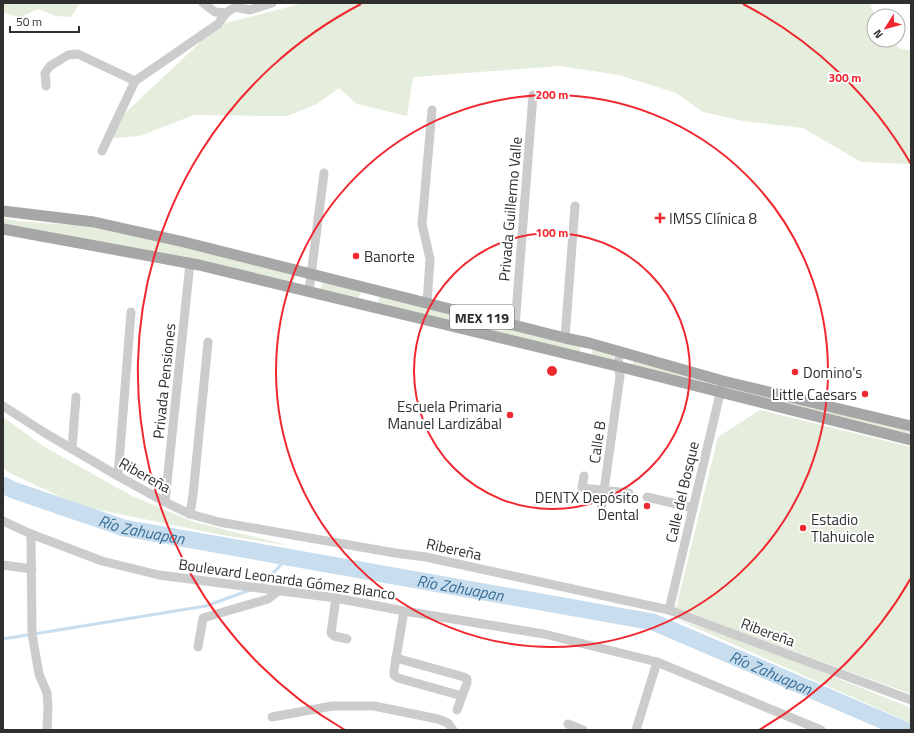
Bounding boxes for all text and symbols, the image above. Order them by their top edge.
scale bar [10,8,79,34]
north arrow [866,8,906,48]
text: 50 m [16,12,42,31]
text: N [869,26,887,42]
text: 300 m [829,68,861,87]
text: 200 m [536,85,568,104]
street label: Privada Guillermo Valle [492,136,528,282]
place label: IMSS Clínica 8 [669,207,757,230]
marker: IMSS Clínica 8 [654,212,666,224]
text: 100 m [536,223,568,242]
place label: Banorte [364,245,415,268]
marker: Banorte [351,251,361,261]
road number: MEX 119 [450,305,514,329]
street label: Privada Pensiones [147,322,182,440]
place label: Domino's [803,361,862,384]
centre of rings [545,364,559,378]
marker: Domino's [790,367,800,377]
place label: Little Caesars [772,383,857,406]
marker: Little Caesars [860,389,870,399]
place label: Escuela Primaria Manuel Lardizábal [387,395,502,435]
marker: Escuela Primaria Manuel Lardizábal [505,410,515,420]
street label: Calle B [583,419,611,465]
street label: Calle del Bosque [659,439,705,545]
street label: Ribereña [115,451,176,499]
place label: DENTX Depósito Dental [535,486,639,526]
marker: DENTX Depósito Dental [642,501,652,511]
water label: Río Zahuapan [95,508,187,551]
place label: Estadio Tlahuicole [811,508,875,548]
marker: Estadio Tlahuicole [798,523,808,533]
street label: Ribereña [424,532,484,566]
street label: Boulevard Leonarda Gómez Blanco [177,552,397,606]
water label: Río Zahuapan [415,568,506,607]
street label: Ribereña [738,612,799,653]
water label: Río Zahuapan [726,644,817,701]

